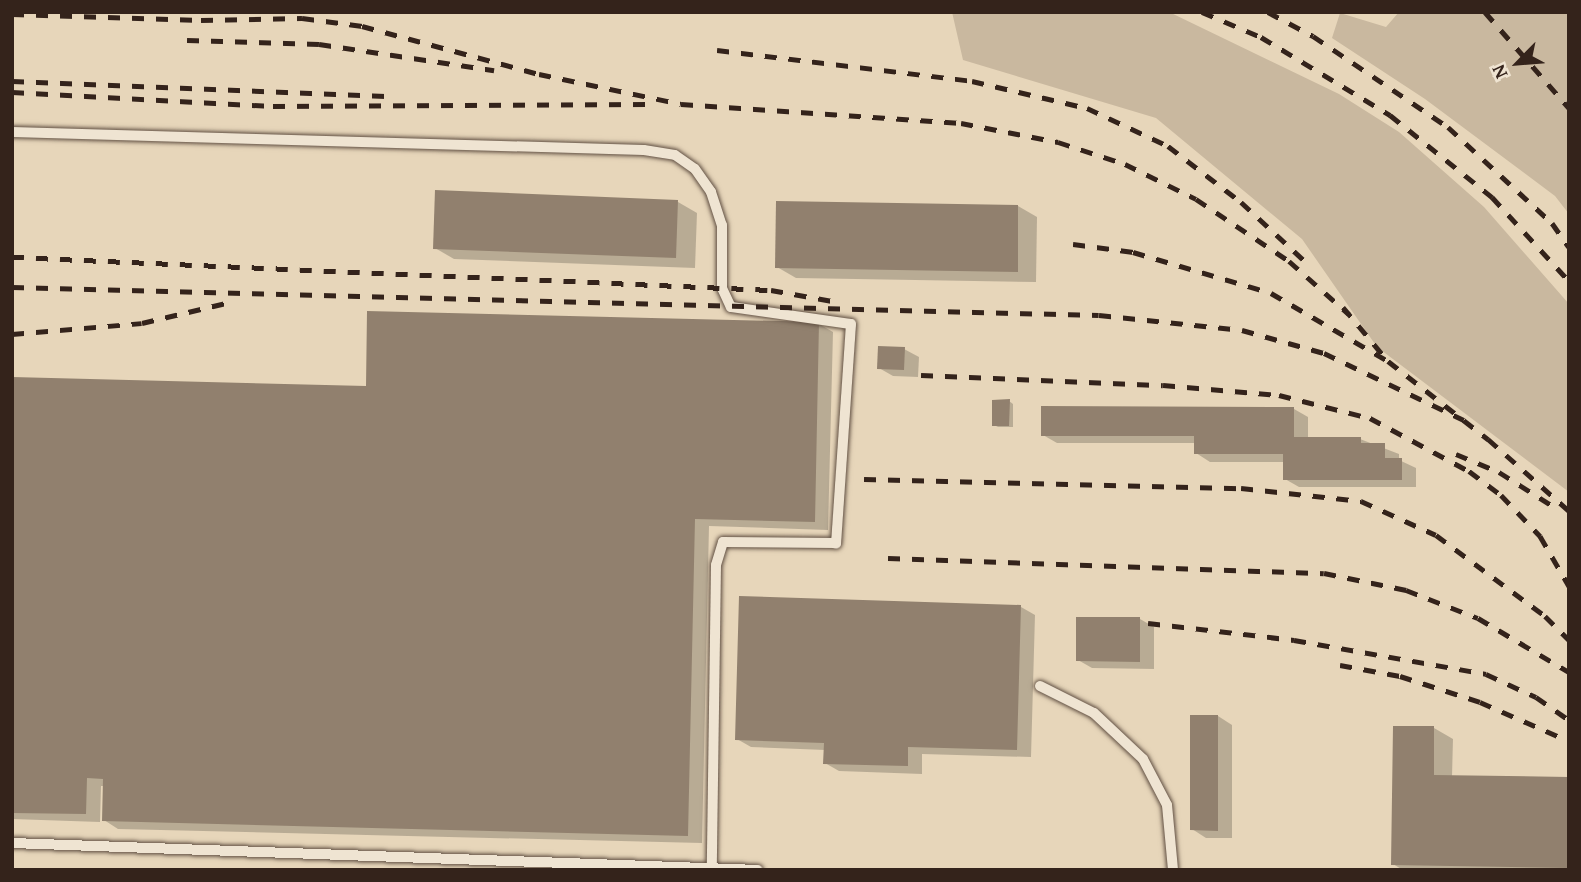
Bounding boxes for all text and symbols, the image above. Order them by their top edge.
north arrow [1483,28,1553,98]
text: N [1484,60,1514,84]

